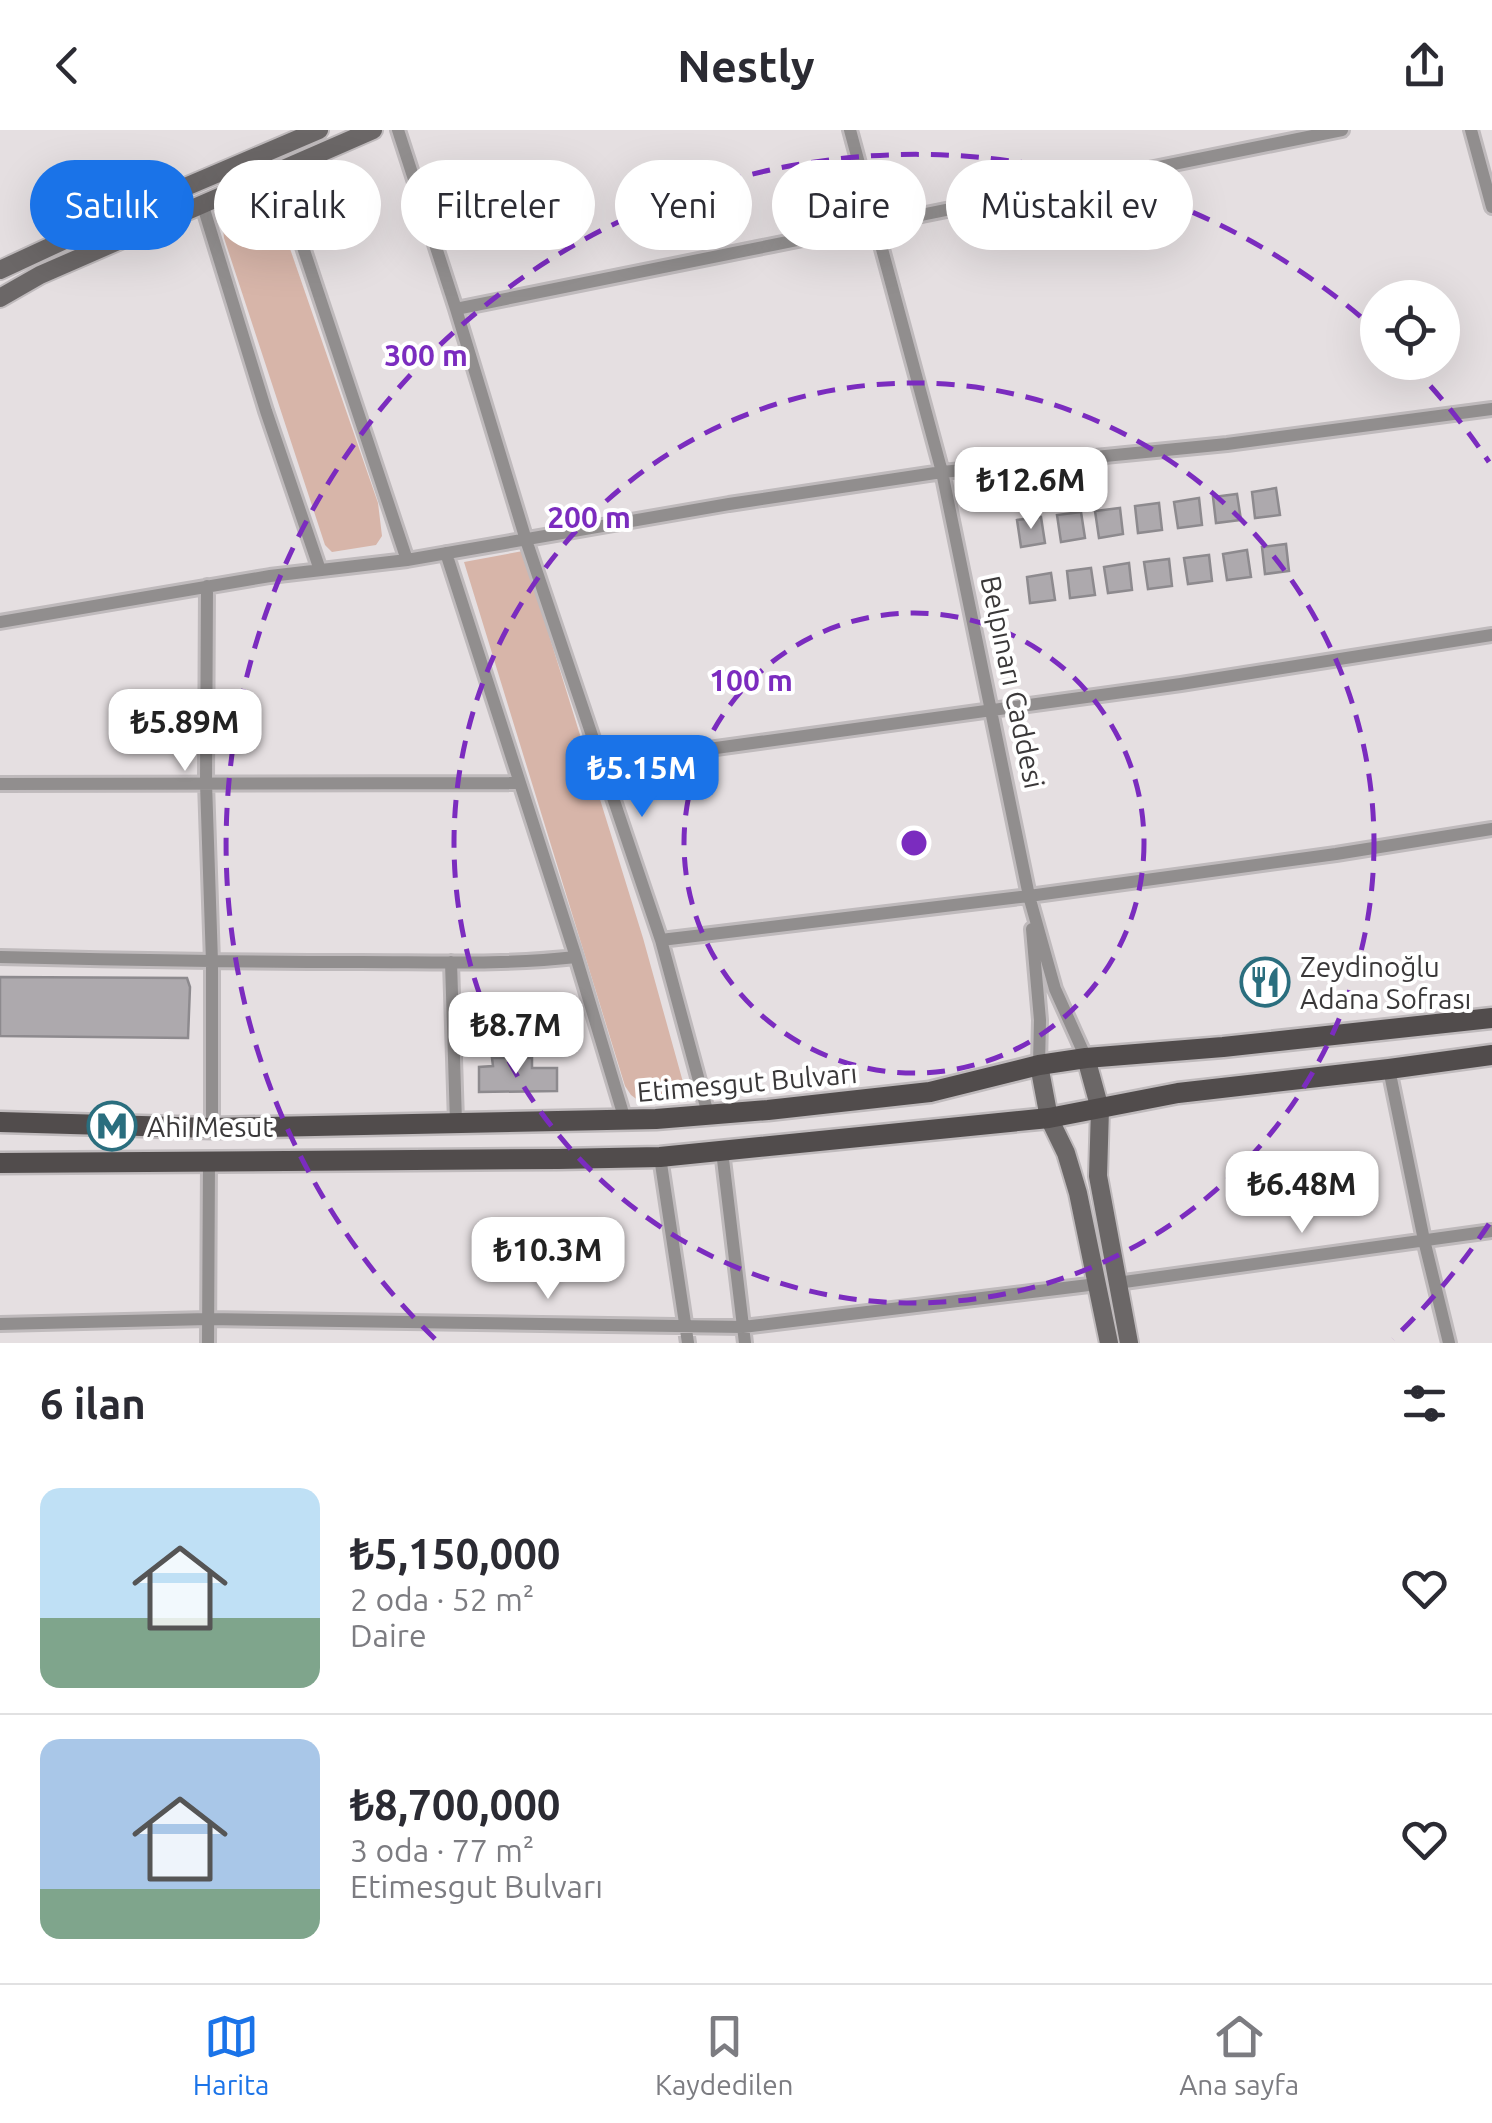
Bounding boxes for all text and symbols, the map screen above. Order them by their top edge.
icon: back [40,38,95,93]
icon: share [1397,38,1452,93]
text: Nestly [677,40,815,91]
chip: Satılık [30,160,194,250]
chip: Kiralık [214,160,381,250]
chip: Filtreler [401,160,595,250]
chip: Yeni [615,160,752,250]
chip: Daire [772,160,926,250]
chip: Müstakil ev [946,160,1193,250]
map controls [1360,280,1460,380]
button: locate [1360,280,1460,380]
text: 300 m [384,338,468,372]
pin: ₺12.6M [950,447,1112,532]
text: ₺12.6M [977,461,1085,497]
text: 200 m [547,500,631,534]
street label: Belpınarı Caddesi [975,573,1051,791]
text: 100 m [709,663,793,697]
pin: ₺5.89M [104,689,266,774]
text: ₺5.89M [131,703,239,739]
pin: ₺5.15M [561,735,723,820]
text: ₺5.15M [588,749,696,785]
centre of rings [896,825,932,861]
place label: Zeydinoğlu Adana Sofrası [1300,951,1471,1014]
restaurant icon: Zeydinoğlu Adana Sofrası [1239,956,1291,1008]
pin: ₺8.7M [446,992,586,1077]
text: ₺8.7M [471,1006,561,1042]
street label: Etimesgut Bulvarı [635,1057,859,1107]
metro station icon: Ahi Mesut [86,1100,138,1152]
place label: Ahi Mesut [147,1111,273,1142]
pin: ₺6.48M [1221,1151,1383,1236]
text: ₺6.48M [1248,1165,1356,1201]
pin: ₺10.3M [467,1217,629,1302]
text: ₺10.3M [494,1231,602,1267]
icon: filters [1397,1376,1452,1431]
text: 6 ilan [40,1380,146,1427]
icon: home [120,1528,240,1648]
text: ₺5,150,000 [350,1530,561,1577]
icon: heart [1397,1561,1452,1616]
text: 2 oda · 52 m² [350,1581,534,1617]
text: Daire [350,1617,427,1653]
icon: home [120,1779,240,1899]
text: ₺8,700,000 [350,1781,561,1828]
icon: heart [1397,1812,1452,1867]
text: 3 oda · 77 m² [350,1832,534,1868]
text: Etimesgut Bulvarı [350,1868,603,1904]
tab: Harita [193,2009,269,2100]
tab: Kaydedilen [655,2009,794,2100]
tab: Ana sayfa [1179,2009,1299,2100]

